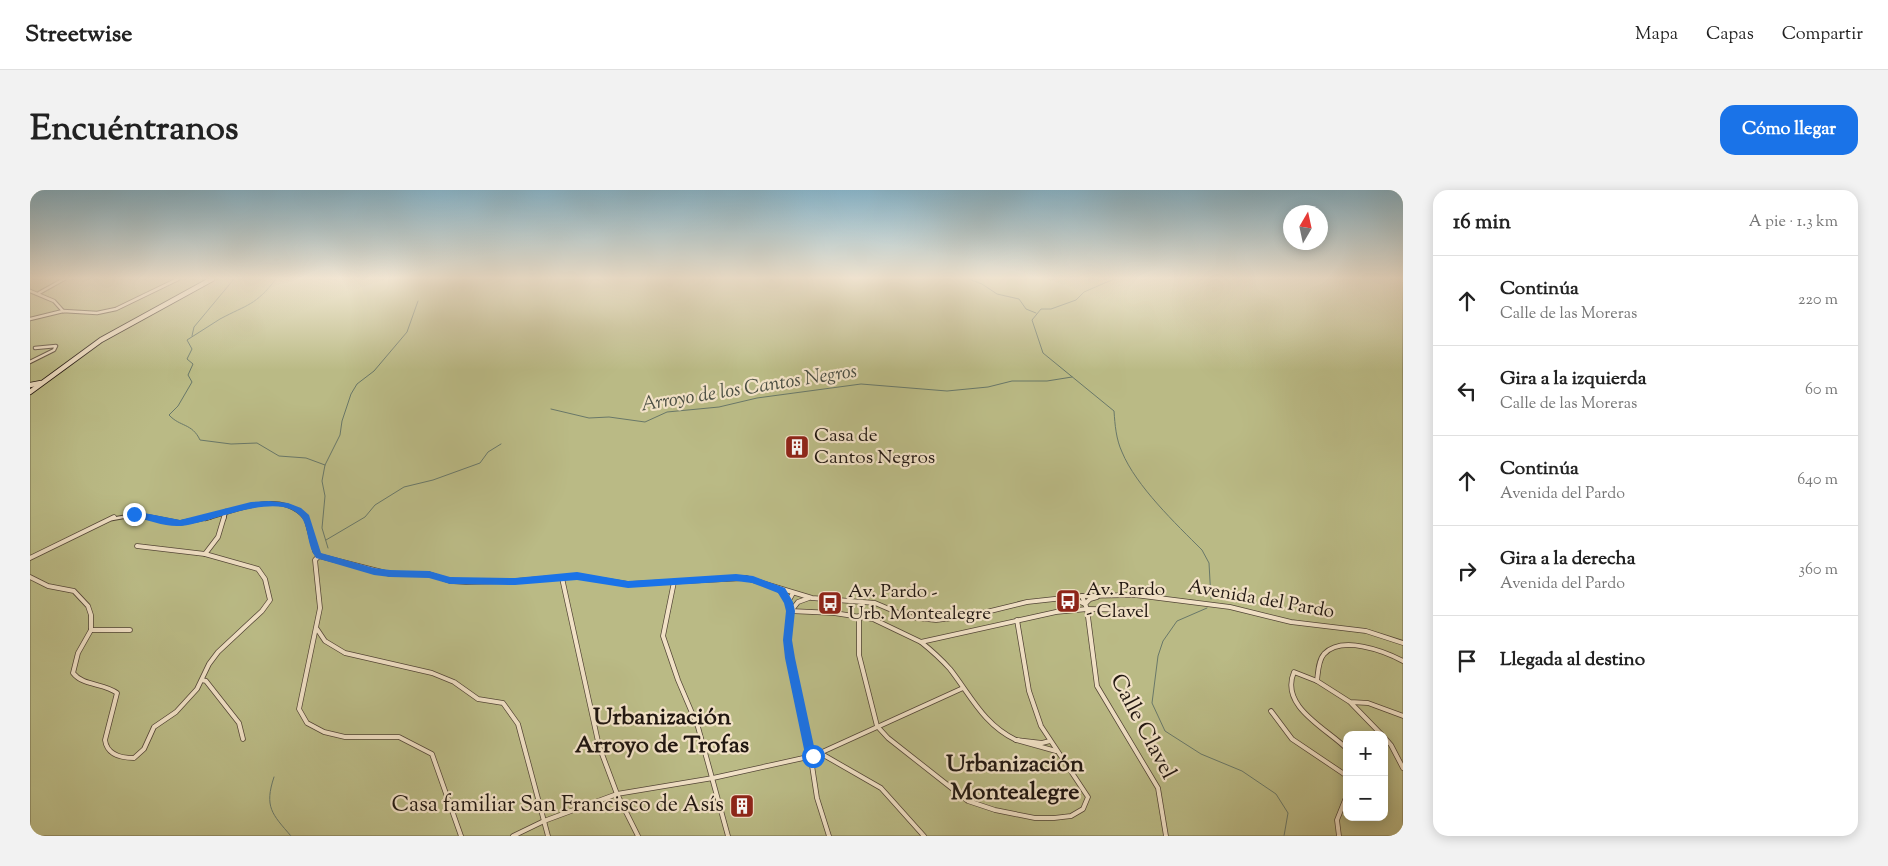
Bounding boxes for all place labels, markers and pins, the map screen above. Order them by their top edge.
place label: Casa de Cantos Negros [814,423,935,472]
building icon: Casa de Cantos Negros [784,434,810,460]
place label: Av. Pardo - Clavel [1086,577,1165,626]
place label: Av. Pardo - Urb. Montealegre [848,579,991,628]
bus stop icon: Av. Pardo - Clavel [1055,588,1081,614]
bus stop icon: Av. Pardo - Urb. Montealegre [817,590,843,616]
place label: Casa familiar San Francisco de Asís [392,790,724,822]
building icon: Casa familiar San Francisco de Asís [729,793,755,819]

